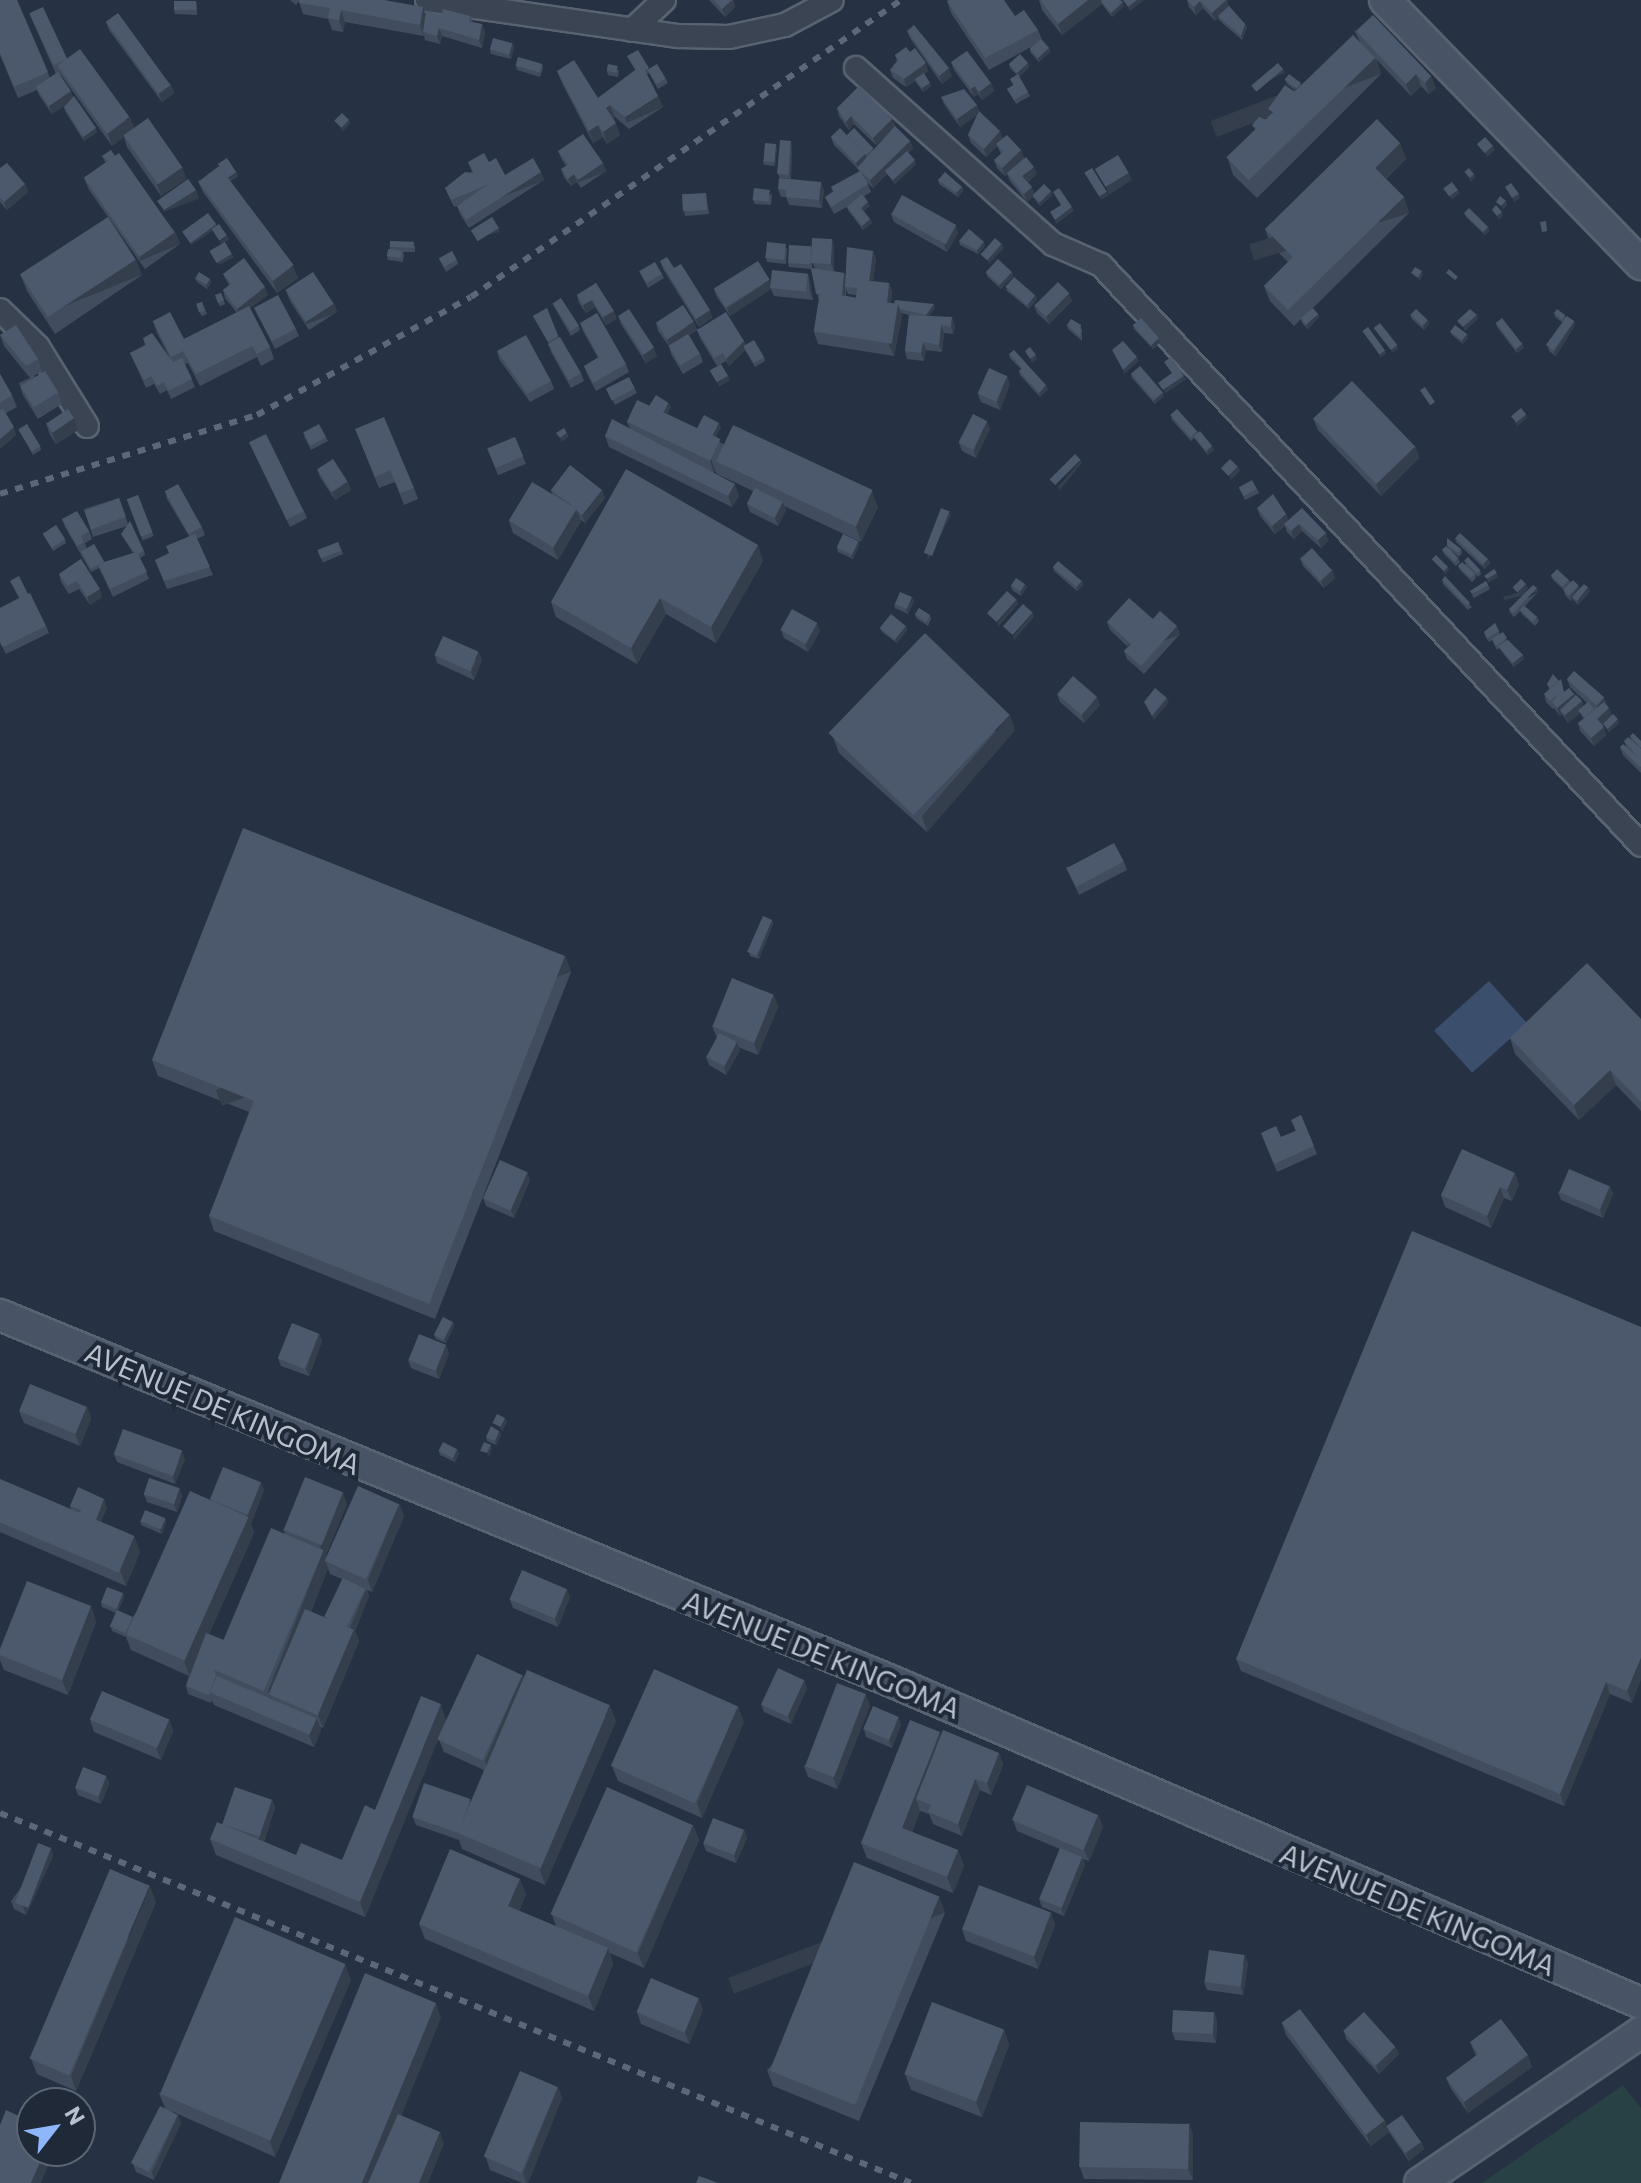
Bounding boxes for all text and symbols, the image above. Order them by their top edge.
street label: AVENUE DE KINGOMA [80,1335,366,1481]
street label: AVENUE DE KINGOMA [678,1583,966,1725]
street label: AVENUE DE KINGOMA [1275,1836,1561,1982]
north arrow [16,2087,96,2167]
text: N [59,2101,91,2129]

